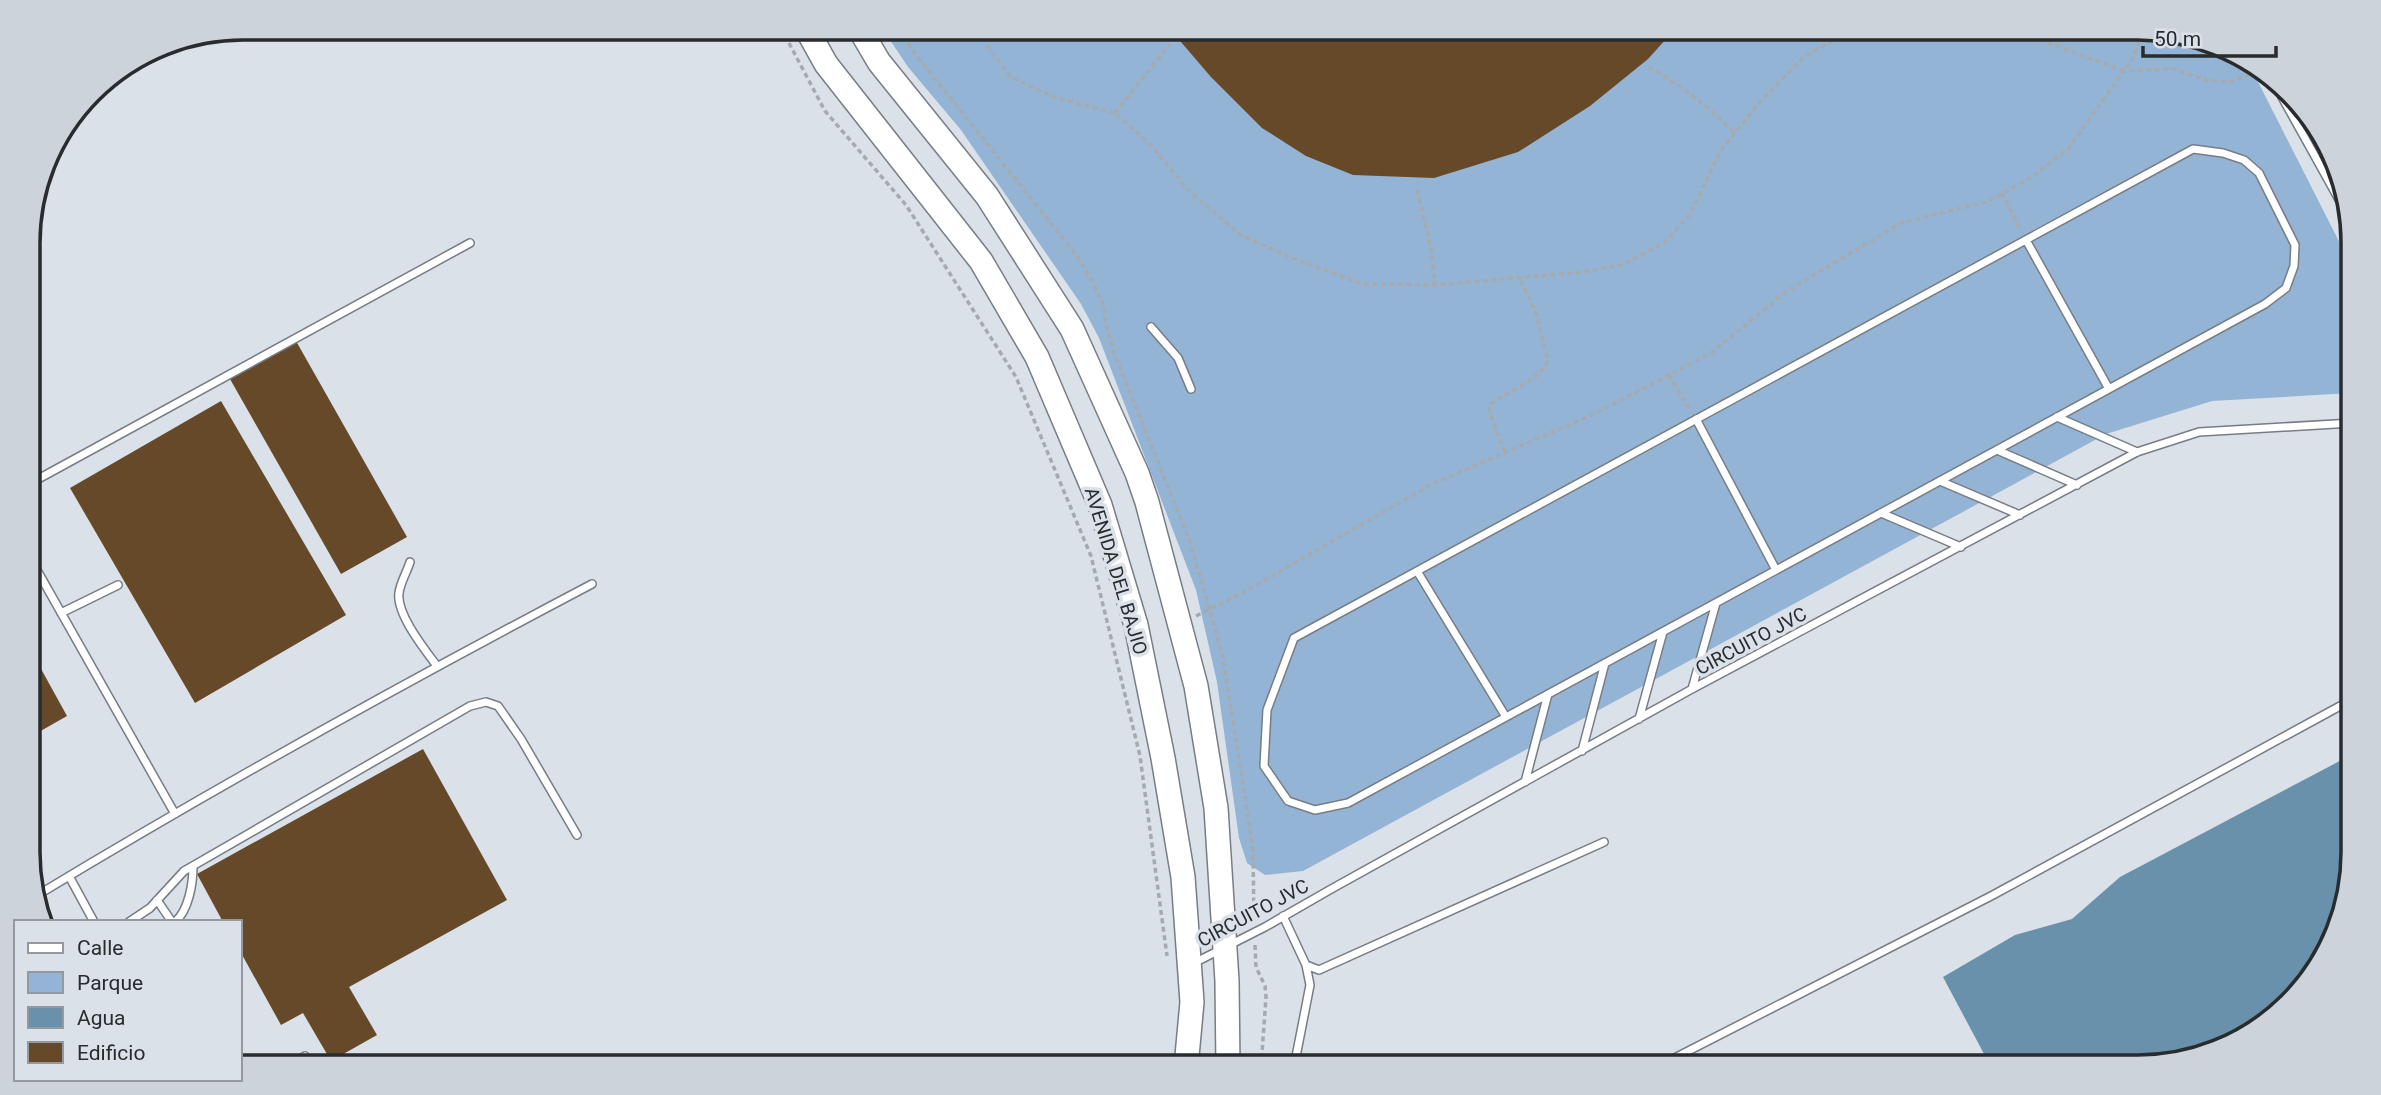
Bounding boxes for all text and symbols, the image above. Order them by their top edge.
scale bar [2143,14,2276,58]
text: 50 m [2154,27,2201,51]
street label: AVENIDA DEL BAJIO [1080,485,1152,657]
street label: CIRCUITO JVC [1692,602,1810,680]
street label: CIRCUITO JVC [1194,874,1312,952]
legend [14,920,242,1081]
text: Calle [77,936,123,960]
text: Parque [77,971,143,995]
text: Agua [77,1006,126,1030]
text: Edificio [77,1041,145,1065]

